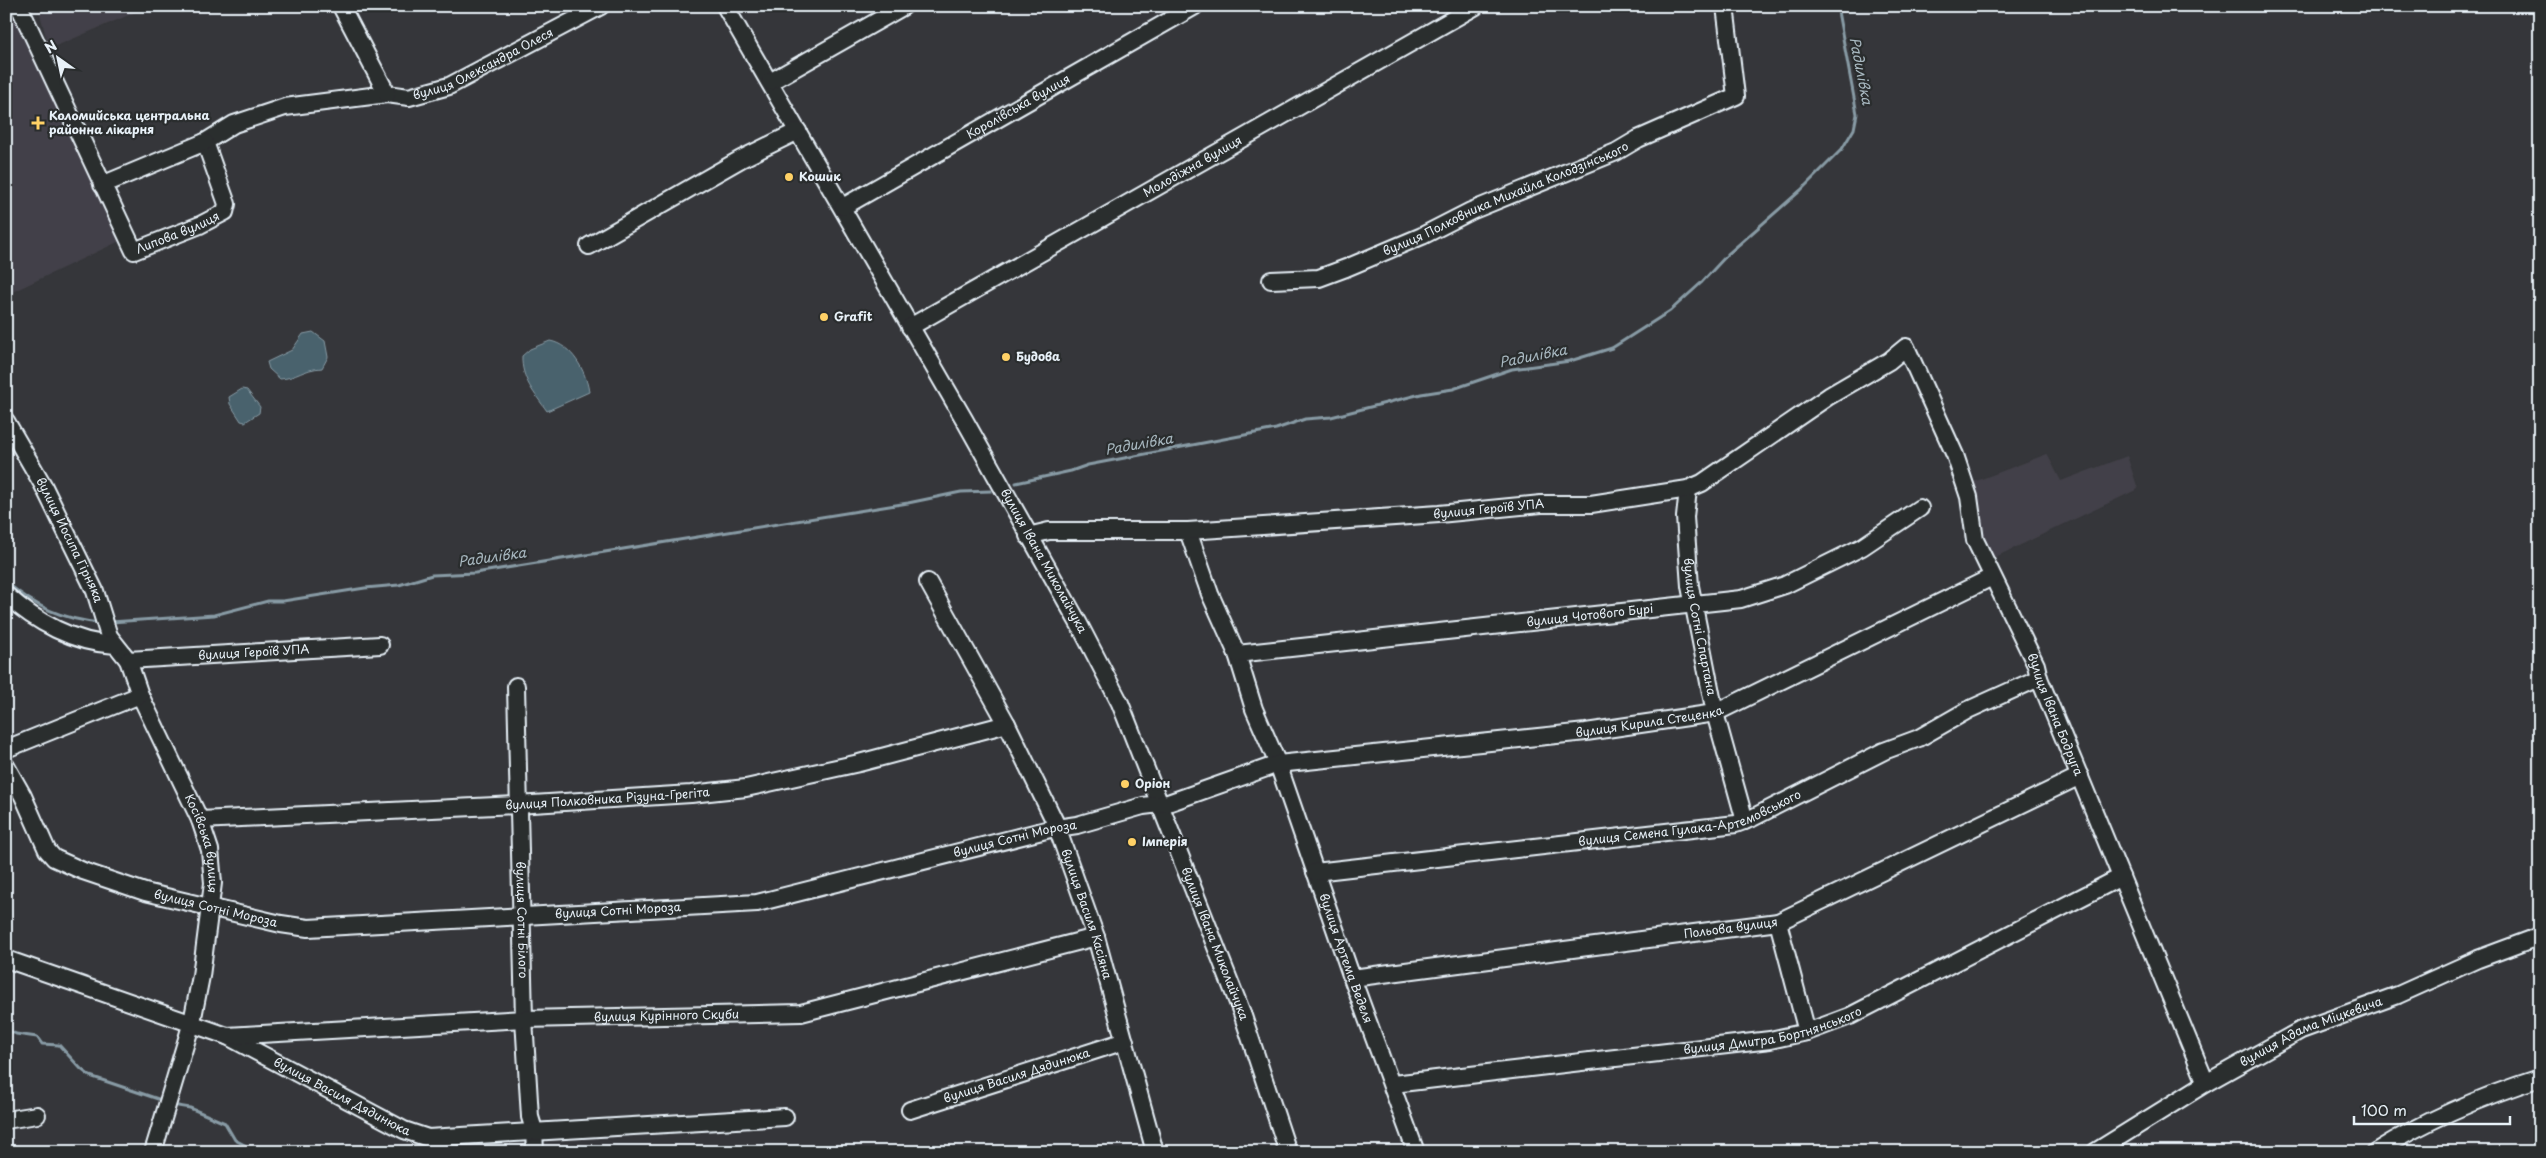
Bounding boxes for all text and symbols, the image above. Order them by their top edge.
street label: вулиця Олександра Олеся [410,23,556,104]
north arrow [32,32,82,82]
text: N [40,35,61,59]
water label: Радилівка [1845,35,1879,108]
street label: Королівська вулиця [963,69,1073,143]
place label: Коломийська центральна районна лікарня [49,106,210,138]
marker: Коломийська центральна районна лікарня [31,116,45,130]
street label: Молодіжна вулиця [1139,131,1245,201]
street label: вулиця Полковника Михайла Колодзінського [1380,136,1632,260]
place label: Кошик [799,167,841,185]
marker: Кошик [783,171,795,183]
street label: Липова вулиця [133,206,222,257]
place label: Grafit [834,307,873,325]
marker: Grafit [818,311,830,323]
water label: Радилівка [1497,338,1570,372]
place label: Будова [1016,347,1060,365]
marker: Будова [1000,351,1012,363]
water label: Радилівка [1103,427,1176,460]
street label: вулиця Йосипа Гірняка [32,473,108,605]
street label: вулиця Івана Миколайчука [997,485,1092,637]
street label: вулиця Героїв УПА [1432,494,1545,522]
water label: Радилівка [456,541,529,572]
street label: вулиця Сотні Спартана [1680,557,1721,697]
street label: вулиця Чотового Бурі [1525,599,1654,630]
street label: вулиця Героїв УПА [198,639,310,664]
street label: вулиця Івана Бодруга [2023,650,2089,779]
street label: вулиця Кирила Стеценка [1574,700,1727,741]
place label: Оріон [1135,774,1170,792]
marker: Оріон [1119,778,1131,790]
street label: вулиця Полковника Різуна-Грегіта [505,782,711,814]
street label: вулиця Семена Гулака-Артемовського [1577,785,1804,850]
street label: Косівська вулиця [181,791,223,894]
street label: вулиця Сотні Мороза [951,815,1078,861]
place label: Імперія [1142,832,1188,850]
marker: Імперія [1126,836,1138,848]
street label: вулиця Василя Касіяна [1057,846,1117,982]
street label: вулиця Сотні Білого [512,861,533,979]
street label: вулиця Івана Миколайчука [1177,864,1254,1023]
street label: вулиця Сотні Мороза [152,884,280,931]
street label: вулиця Артема Веделя [1315,891,1378,1026]
street label: вулиця Сотні Мороза [554,897,682,922]
street label: Польова вулиця [1683,912,1779,942]
street label: вулиця Адама Міцкевича [2236,991,2385,1071]
street label: вулиця Дмитра Бортнянського [1682,1001,1865,1058]
street label: вулиця Курінного Скуби [594,1004,739,1025]
street label: вулиця Василя Дядинюка [941,1043,1092,1107]
street label: вулиця Василя Дядинюка [271,1052,413,1140]
scale bar [2354,1093,2510,1125]
text: 100 m [2361,1098,2407,1121]

